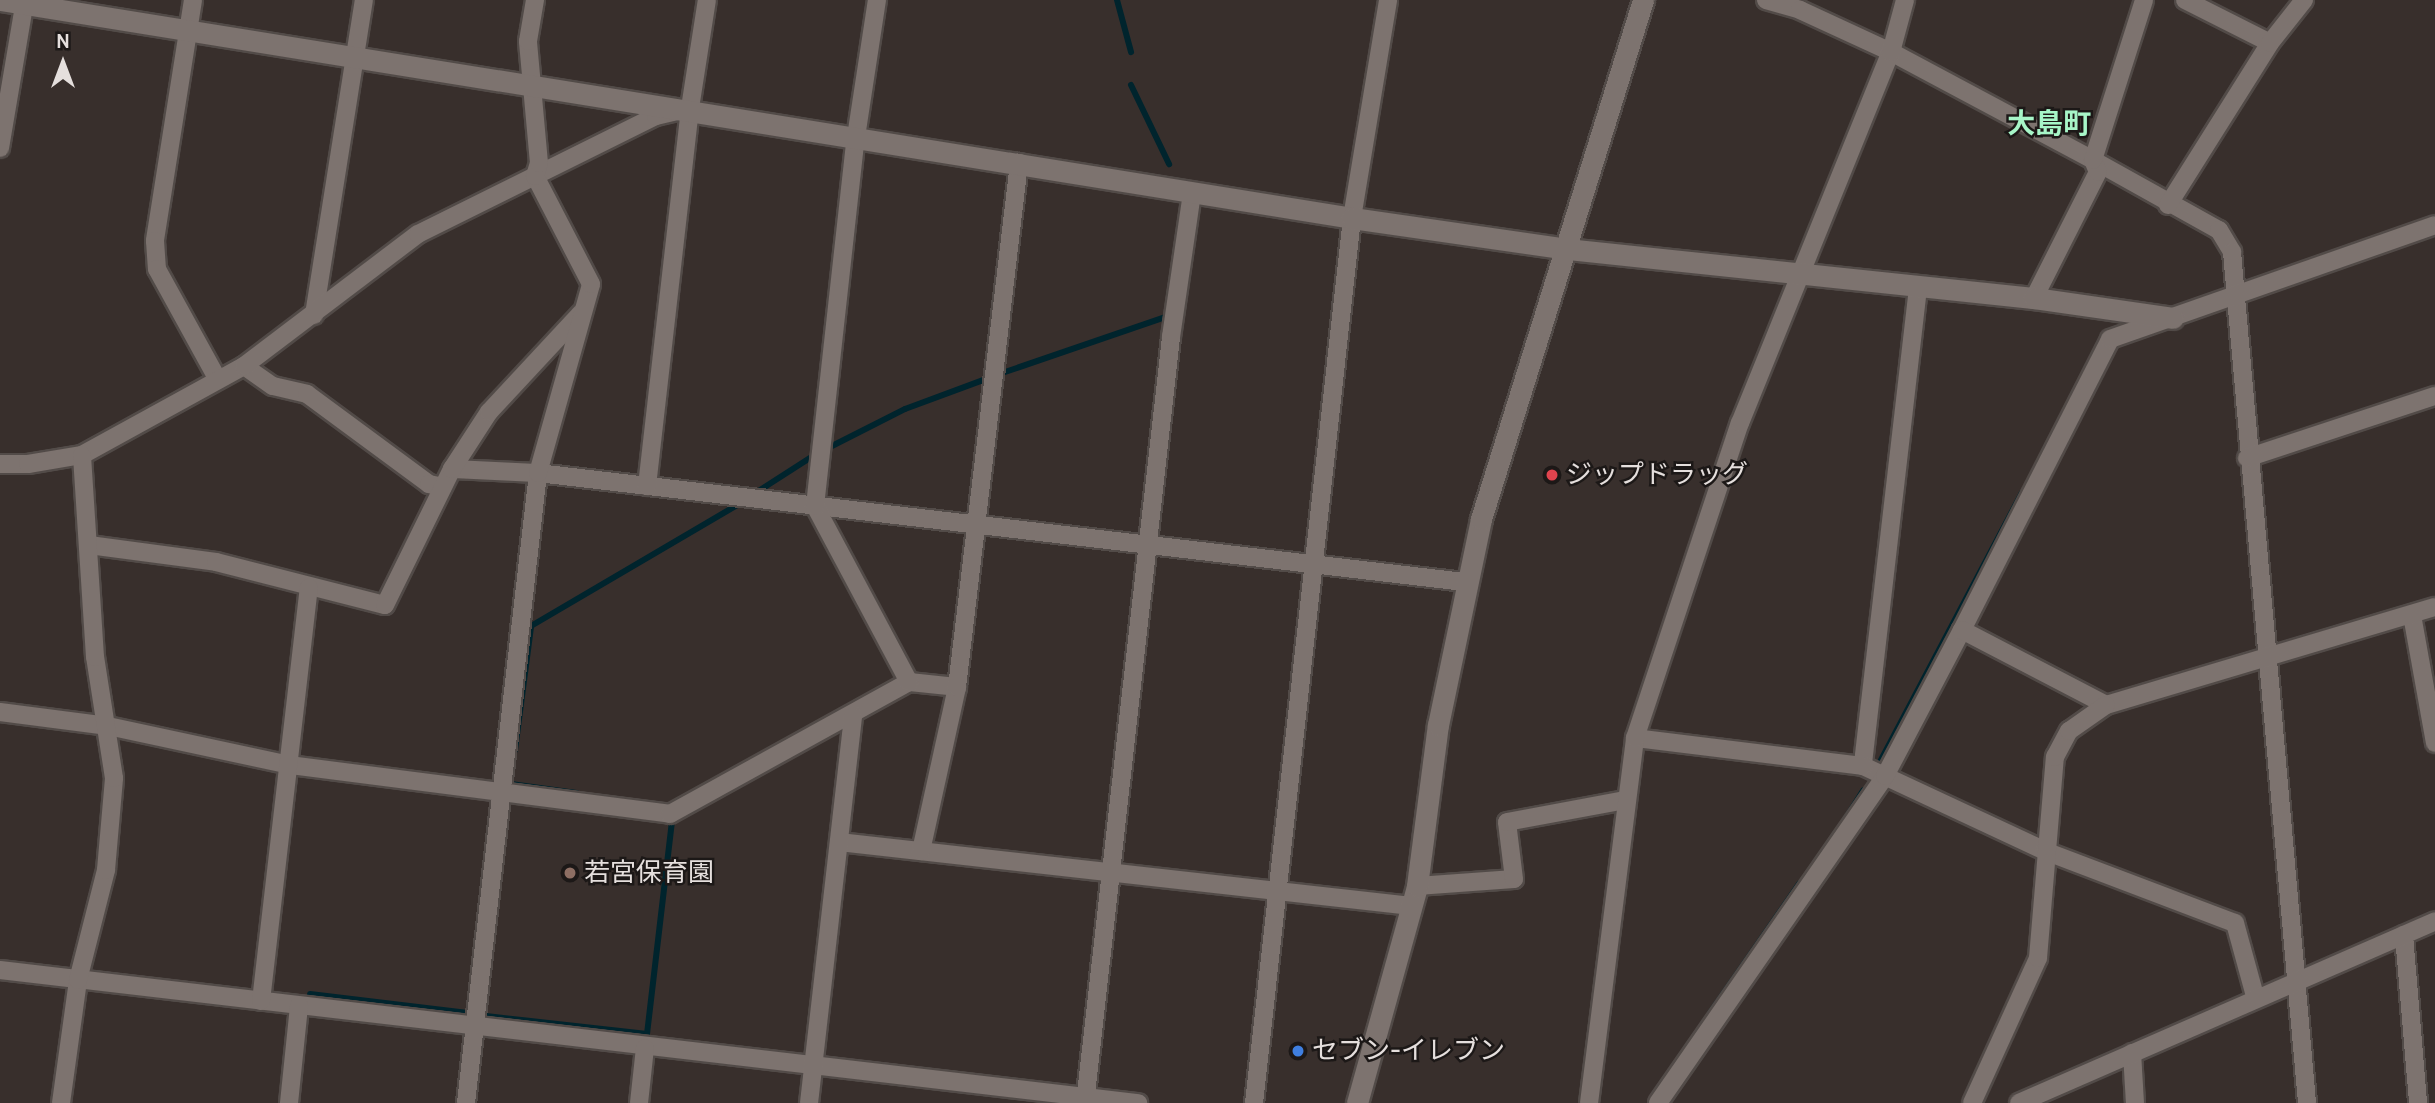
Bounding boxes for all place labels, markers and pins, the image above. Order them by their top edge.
place label: ジップドラッグ [1566,459,1748,491]
marker: ジップドラッグ [1544,467,1560,483]
place label: 若宮保育園 [584,857,714,889]
marker: 若宮保育園 [562,865,578,881]
place label: セブン-イレブン [1312,1035,1505,1067]
marker: セブン-イレブン [1290,1043,1306,1059]

